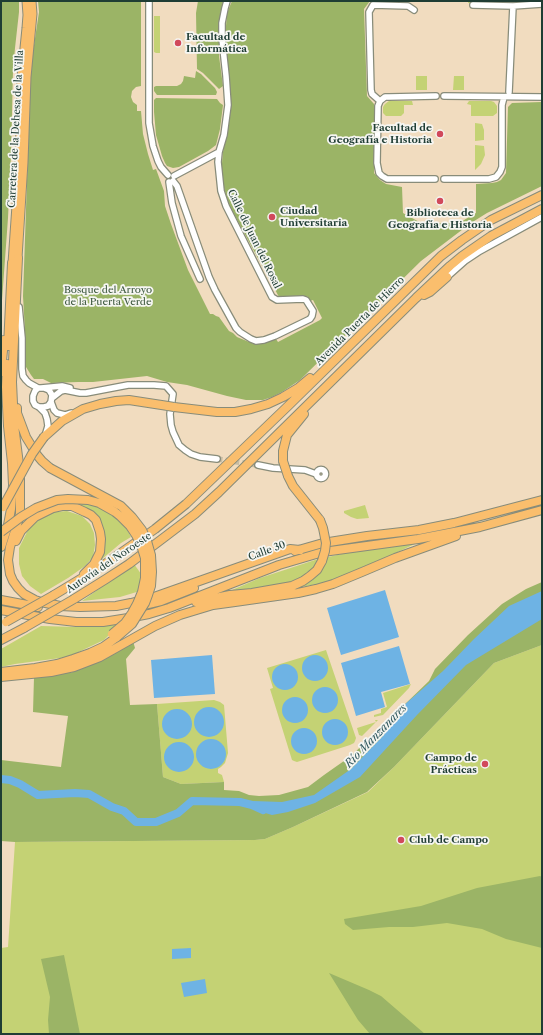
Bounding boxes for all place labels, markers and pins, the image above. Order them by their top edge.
place label: Facultad de Informática [186,31,247,54]
marker: Facultad de Informática [173,38,183,48]
place label: Facultad de Geografía e Historia [328,122,432,146]
marker: Facultad de Geografía e Historia [435,129,445,139]
marker: Biblioteca de Geografía e Historia [435,196,445,206]
place label: Ciudad Universitaria [280,205,347,228]
place label: Biblioteca de Geografía e Historia [388,207,492,230]
marker: Ciudad Universitaria [267,212,277,222]
place label: Campo de Prácticas [425,752,477,776]
marker: Campo de Prácticas [480,759,490,769]
place label: Club de Campo [409,834,488,846]
marker: Club de Campo [396,835,406,845]

